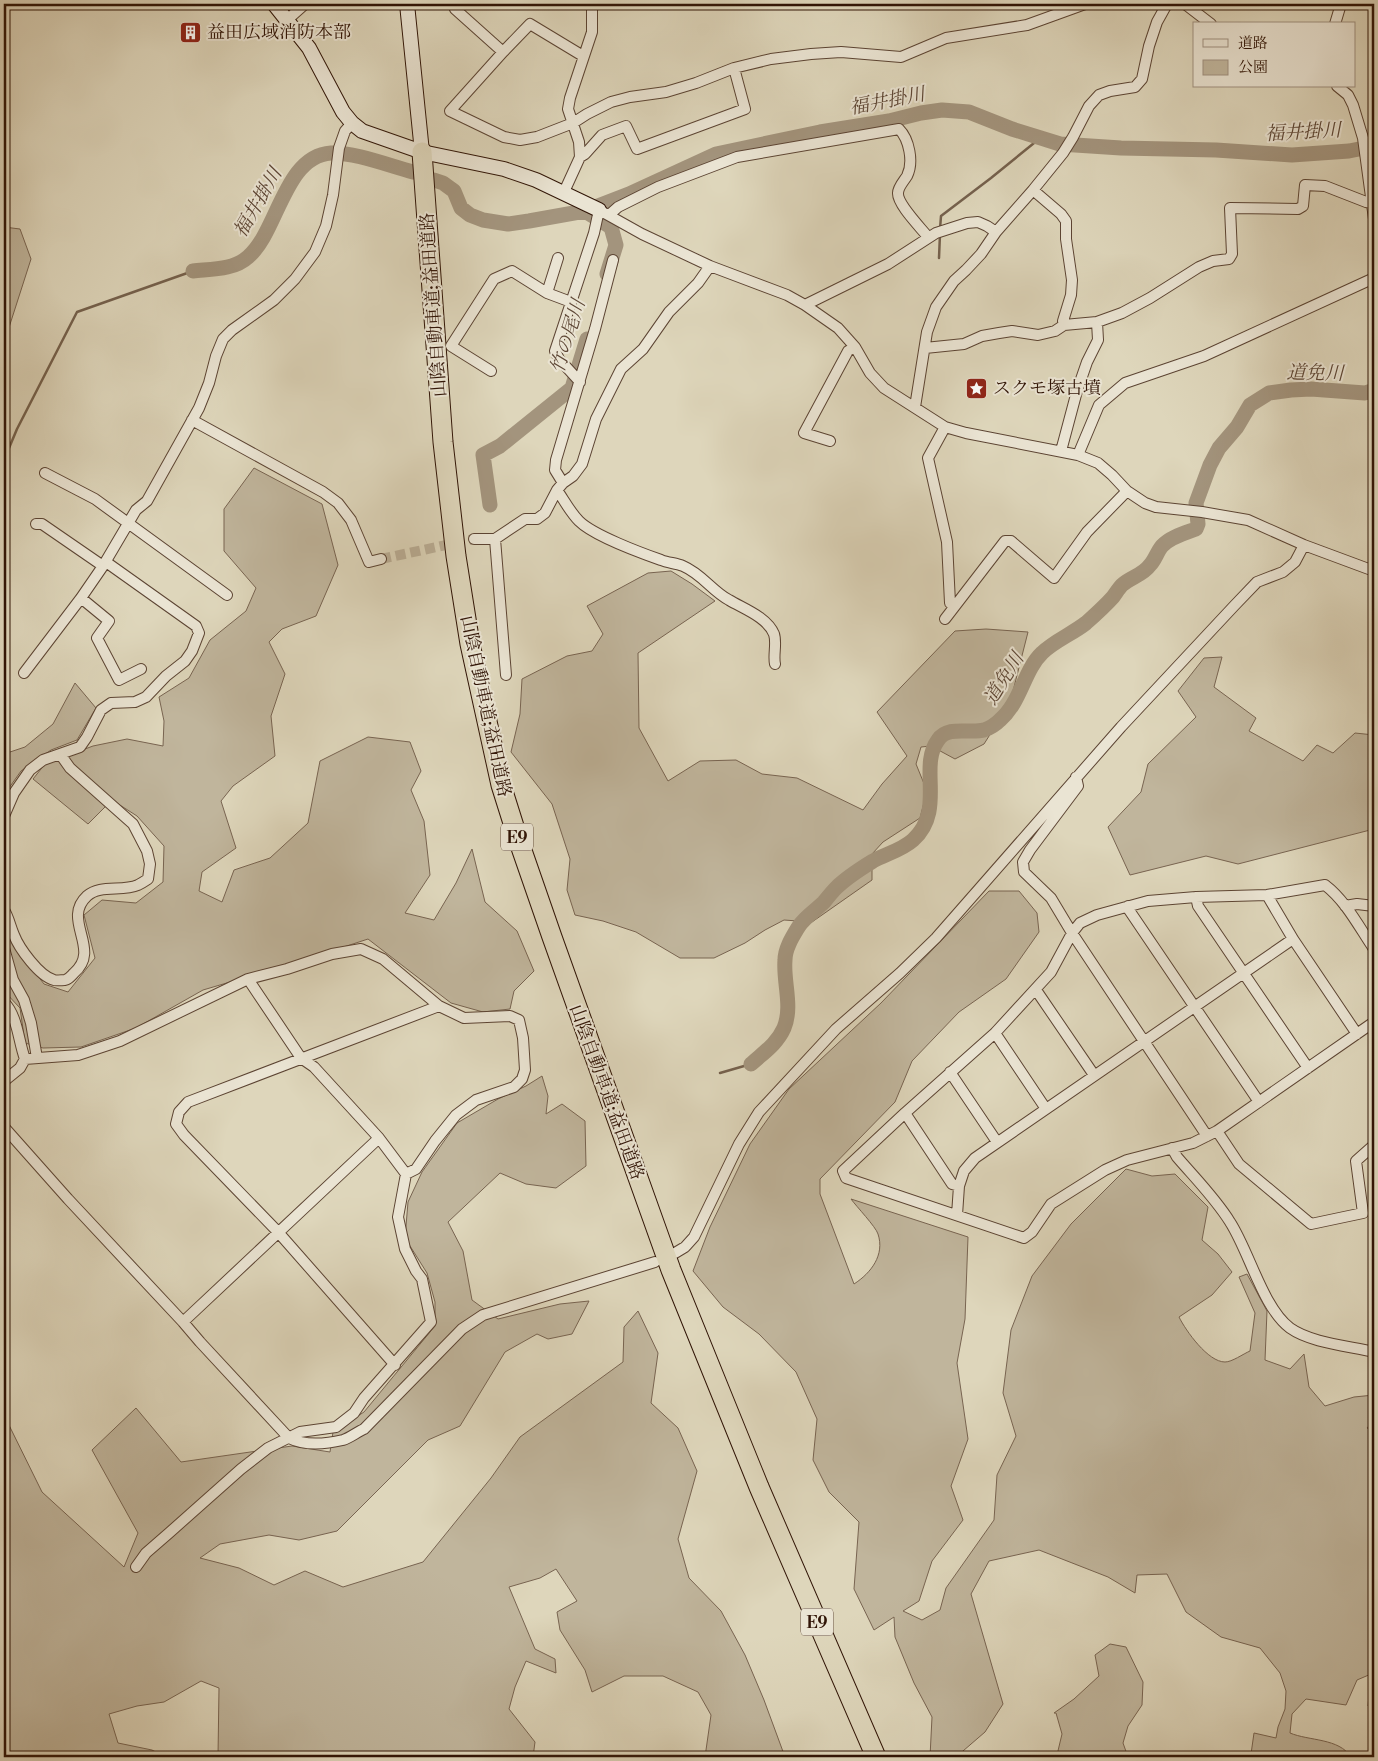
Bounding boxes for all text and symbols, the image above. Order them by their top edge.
building icon: 益田広域消防本部 [179,20,203,44]
place label: 益田広域消防本部 [207,21,351,44]
legend [1193,22,1356,88]
text: 道路 [1238,34,1268,53]
text: 公園 [1238,58,1268,77]
water label: 福井掛川 [848,82,929,120]
water label: 福井掛川 [1264,118,1344,146]
water label: 福井掛川 [228,162,288,241]
street label: 山陰自動車道;益田道路 [416,212,451,398]
water label: 竹の尾川 [545,295,591,376]
water label: 道免川 [1286,361,1346,386]
place icon: スクモ塚古墳 [965,376,989,400]
place label: スクモ塚古墳 [993,377,1101,400]
street label: 山陰自動車道;益田道路 [455,613,516,799]
water label: 道免川 [979,646,1030,709]
road number: E9 [501,824,533,850]
street label: 山陰自動車道;益田道路 [564,1001,649,1183]
road number: E9 [801,1608,833,1635]

